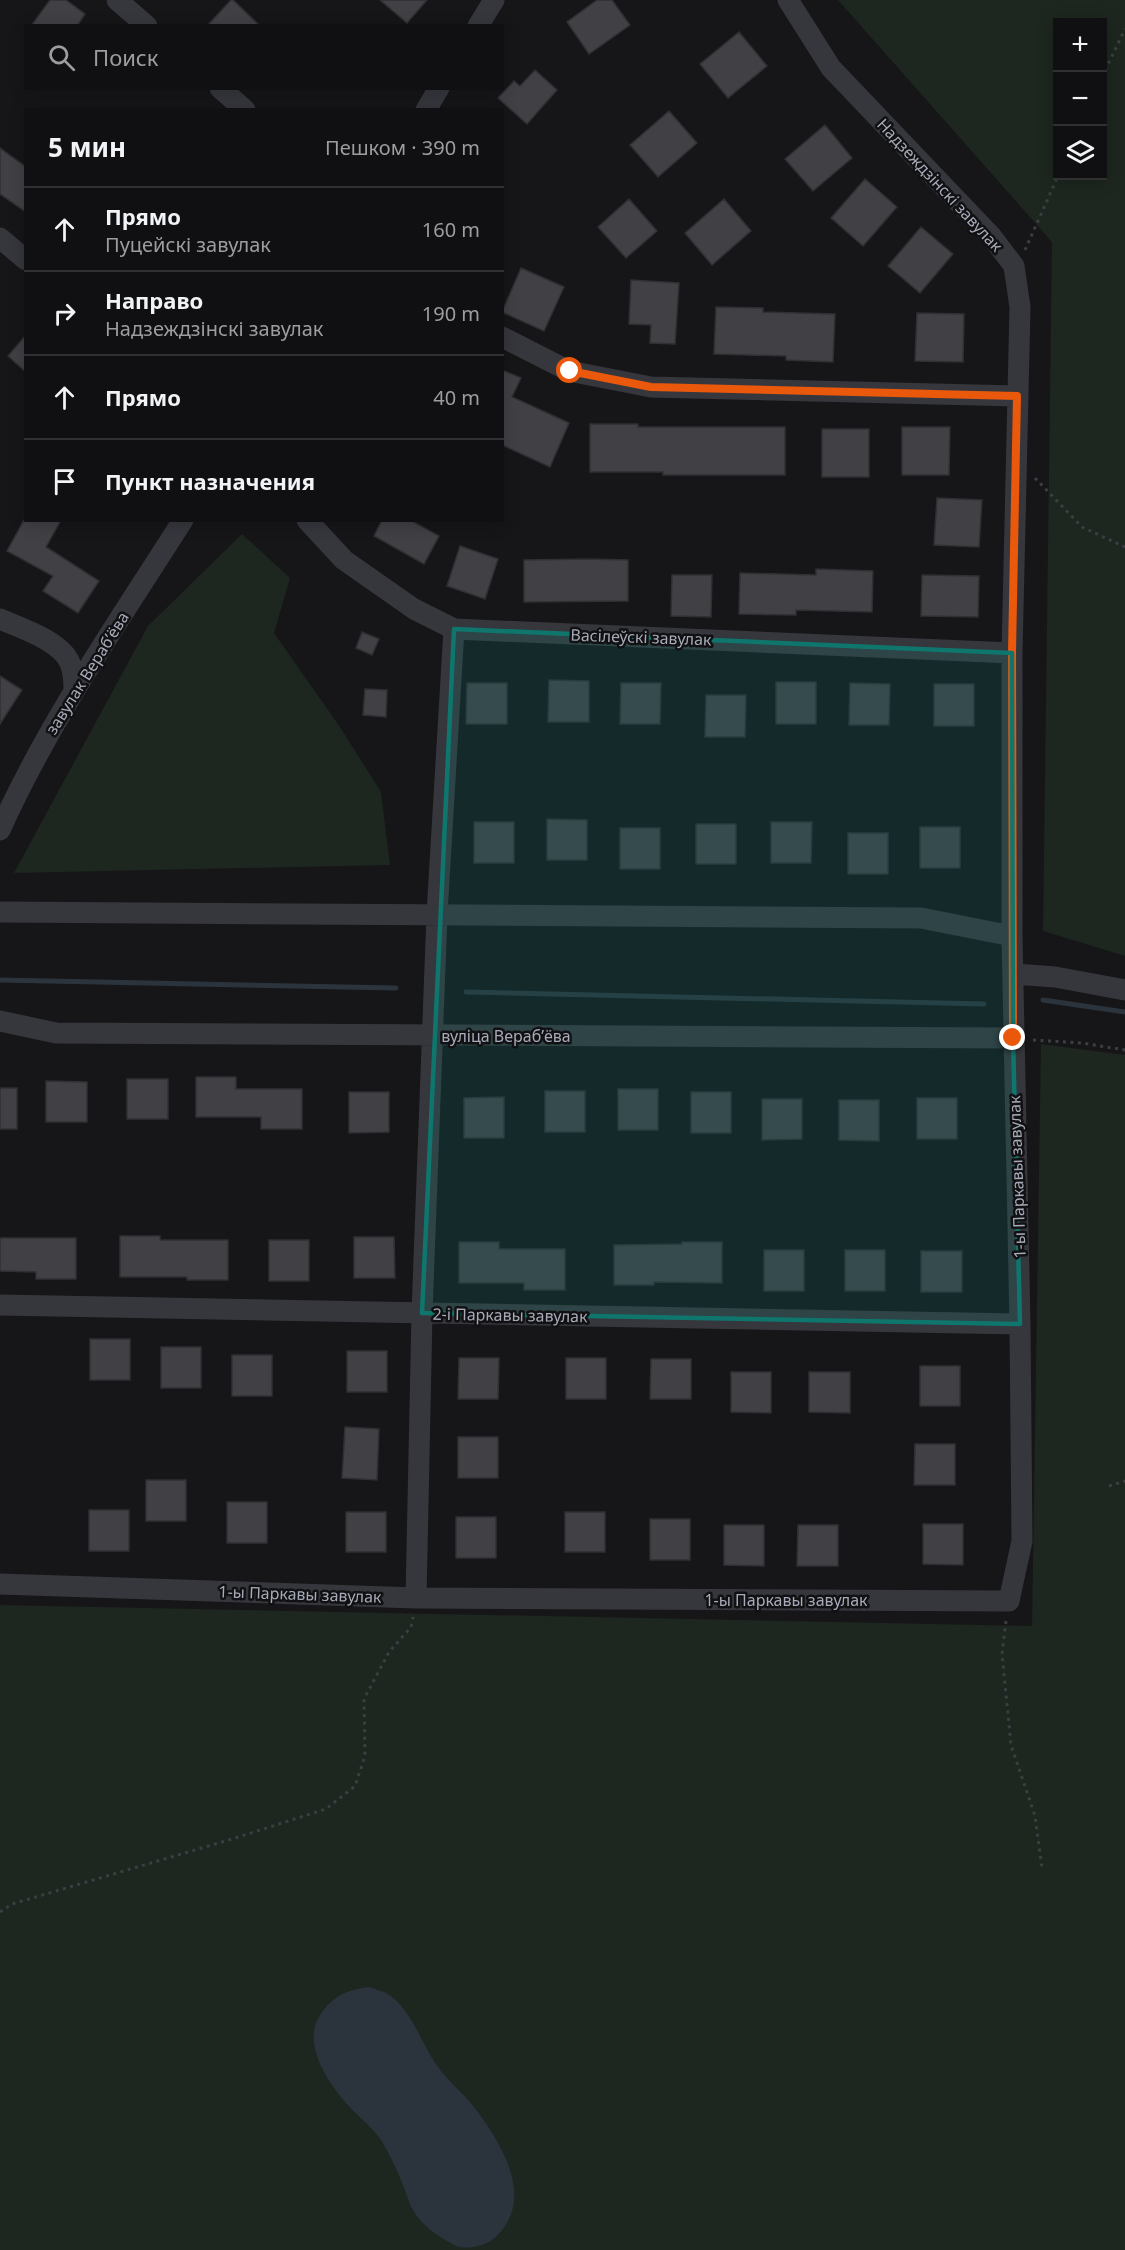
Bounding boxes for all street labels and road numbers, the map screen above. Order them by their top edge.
street label: Надзеждзінскі завулак [872,114,1008,257]
street label: завулак Верабʼёва [40,607,134,739]
street label: Васілеўскі завулак [570,624,712,650]
street label: вуліца Верабʼёва [441,1025,571,1047]
street label: 1-ы Паркавы завулак [1003,1095,1031,1259]
street label: 2-і Паркавы завулак [432,1303,588,1327]
street label: 1-ы Паркавы завулак [218,1580,382,1608]
street label: 1-ы Паркавы завулак [704,1589,868,1611]

